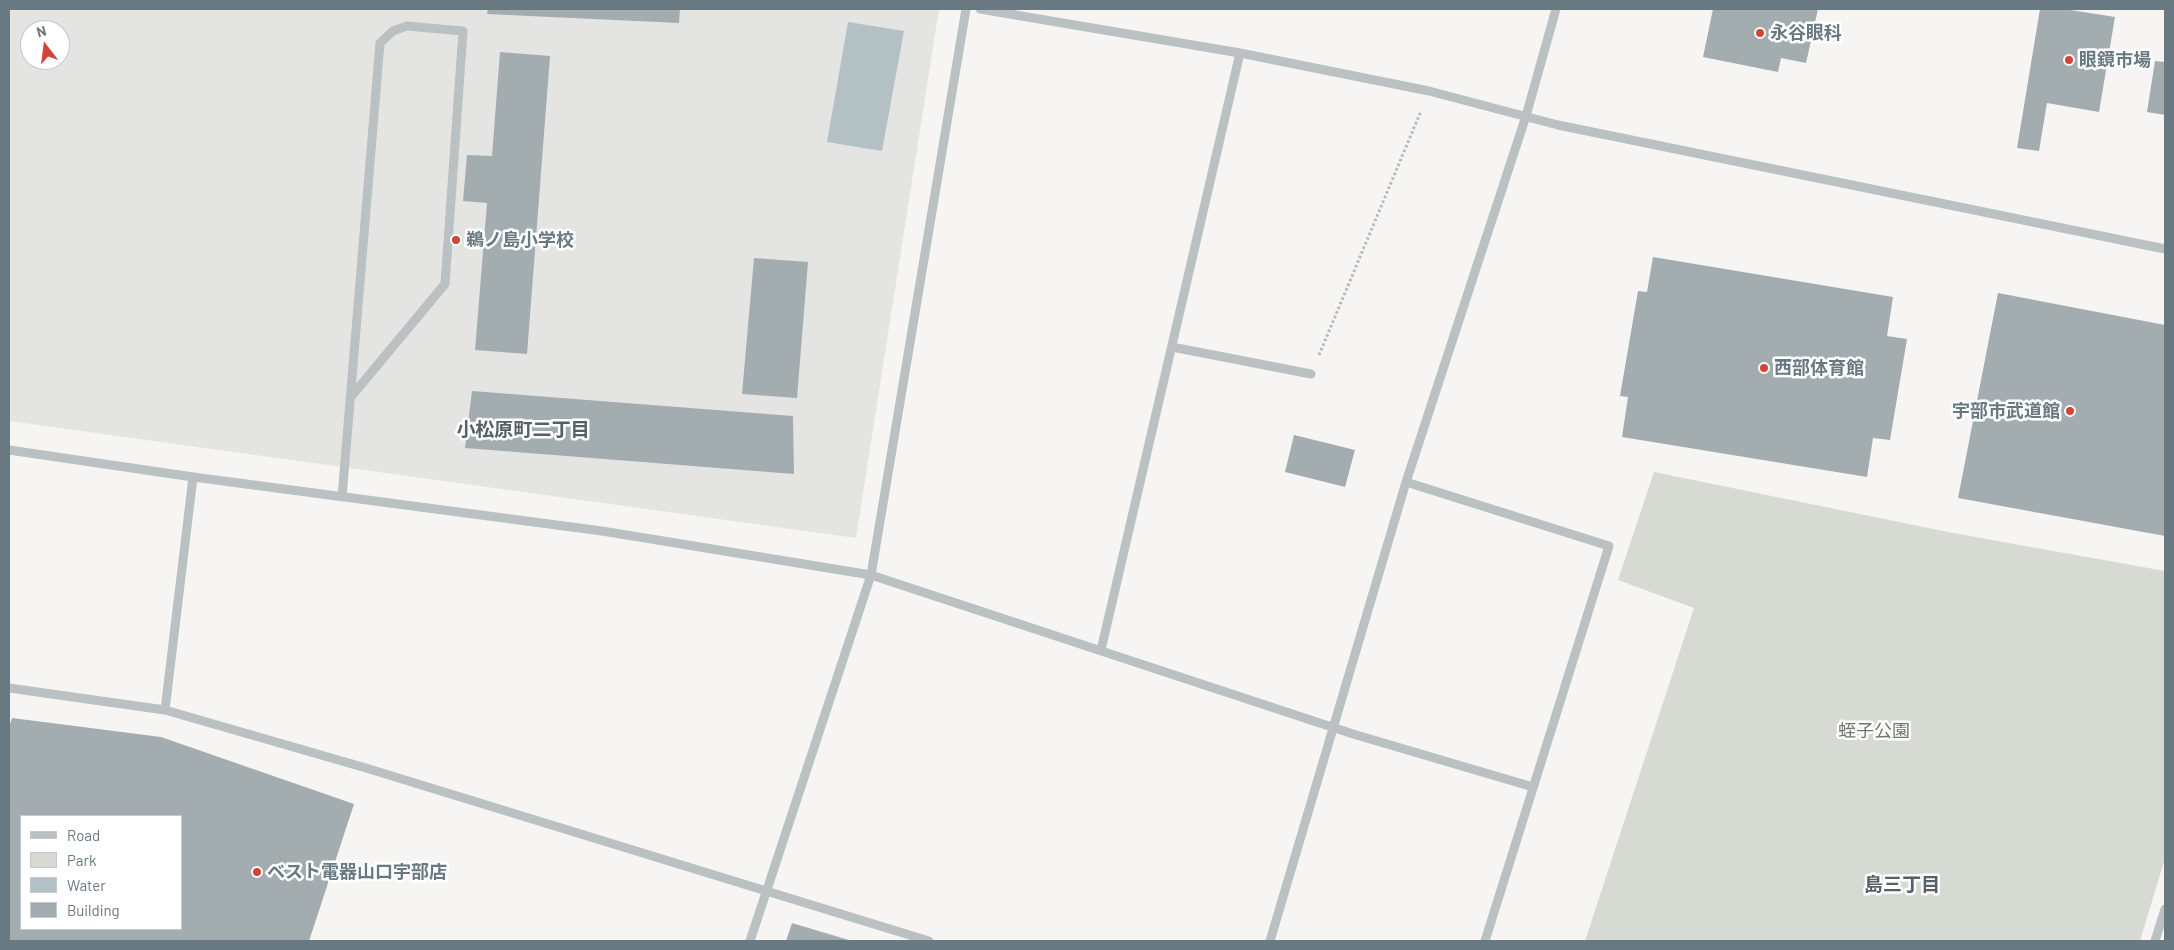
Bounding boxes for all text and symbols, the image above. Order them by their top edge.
north arrow [20,20,70,70]
text: N [35,22,48,40]
place label: 永谷眼科 [1770,22,1842,44]
marker: 永谷眼科 [1754,27,1766,39]
place label: 眼鏡市場 [2079,49,2151,71]
marker: 眼鏡市場 [2063,54,2075,66]
place label: 鵜ノ島小学校 [466,229,574,251]
marker: 鵜ノ島小学校 [450,234,462,246]
place label: 西部体育館 [1774,357,1864,379]
marker: 西部体育館 [1758,362,1770,374]
place label: 宇部市武道館 [1952,400,2060,422]
marker: 宇部市武道館 [2064,405,2076,417]
district label: 小松原町二丁目 [457,419,589,441]
park label: 蛭子公園 [1838,720,1910,742]
legend [20,815,182,930]
text: Road [67,826,100,844]
text: Park [67,851,96,869]
place label: ベスト電器山口宇部店 [267,861,447,883]
marker: ベスト電器山口宇部店 [251,866,263,878]
district label: 島三丁目 [1864,874,1940,896]
text: Water [67,876,106,894]
text: Building [67,901,120,919]

